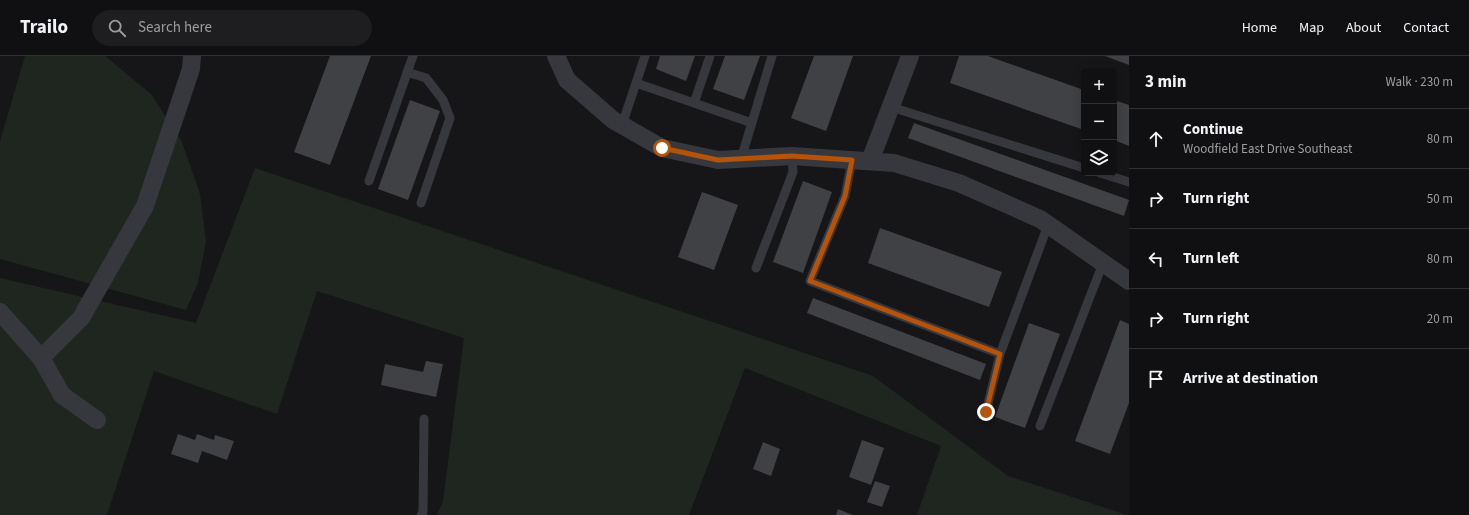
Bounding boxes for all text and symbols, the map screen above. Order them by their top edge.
search box [92,10,372,46]
text: Trailo [20,14,68,41]
icon: search [106,17,128,39]
text: Search here [138,17,212,38]
text: Home [1242,18,1277,38]
text: Map [1299,18,1324,38]
text: About [1346,18,1381,38]
text: Contact [1403,18,1449,38]
map controls [1081,68,1117,176]
button: + [1081,68,1117,104]
text: 3 min [1145,70,1186,94]
text: Walk · 230 m [1385,73,1453,91]
button: − [1081,104,1117,140]
text: Continue [1183,119,1243,140]
icon: ahead [1145,128,1167,150]
text: 80 m [1427,130,1453,148]
route start [653,139,671,157]
button: layers [1081,140,1117,176]
text: Woodfield East Drive Southeast [1183,140,1352,158]
icon: right [1145,188,1167,210]
text: Turn right [1183,188,1249,209]
text: 50 m [1427,190,1453,208]
icon: left [1145,248,1167,270]
text: Turn left [1183,248,1239,269]
text: 80 m [1427,250,1453,268]
icon: right [1145,308,1167,330]
text: Turn right [1183,308,1249,329]
text: 20 m [1427,310,1453,328]
icon: arrive [1145,368,1167,390]
text: Arrive at destination [1183,368,1318,389]
route end [977,403,995,421]

